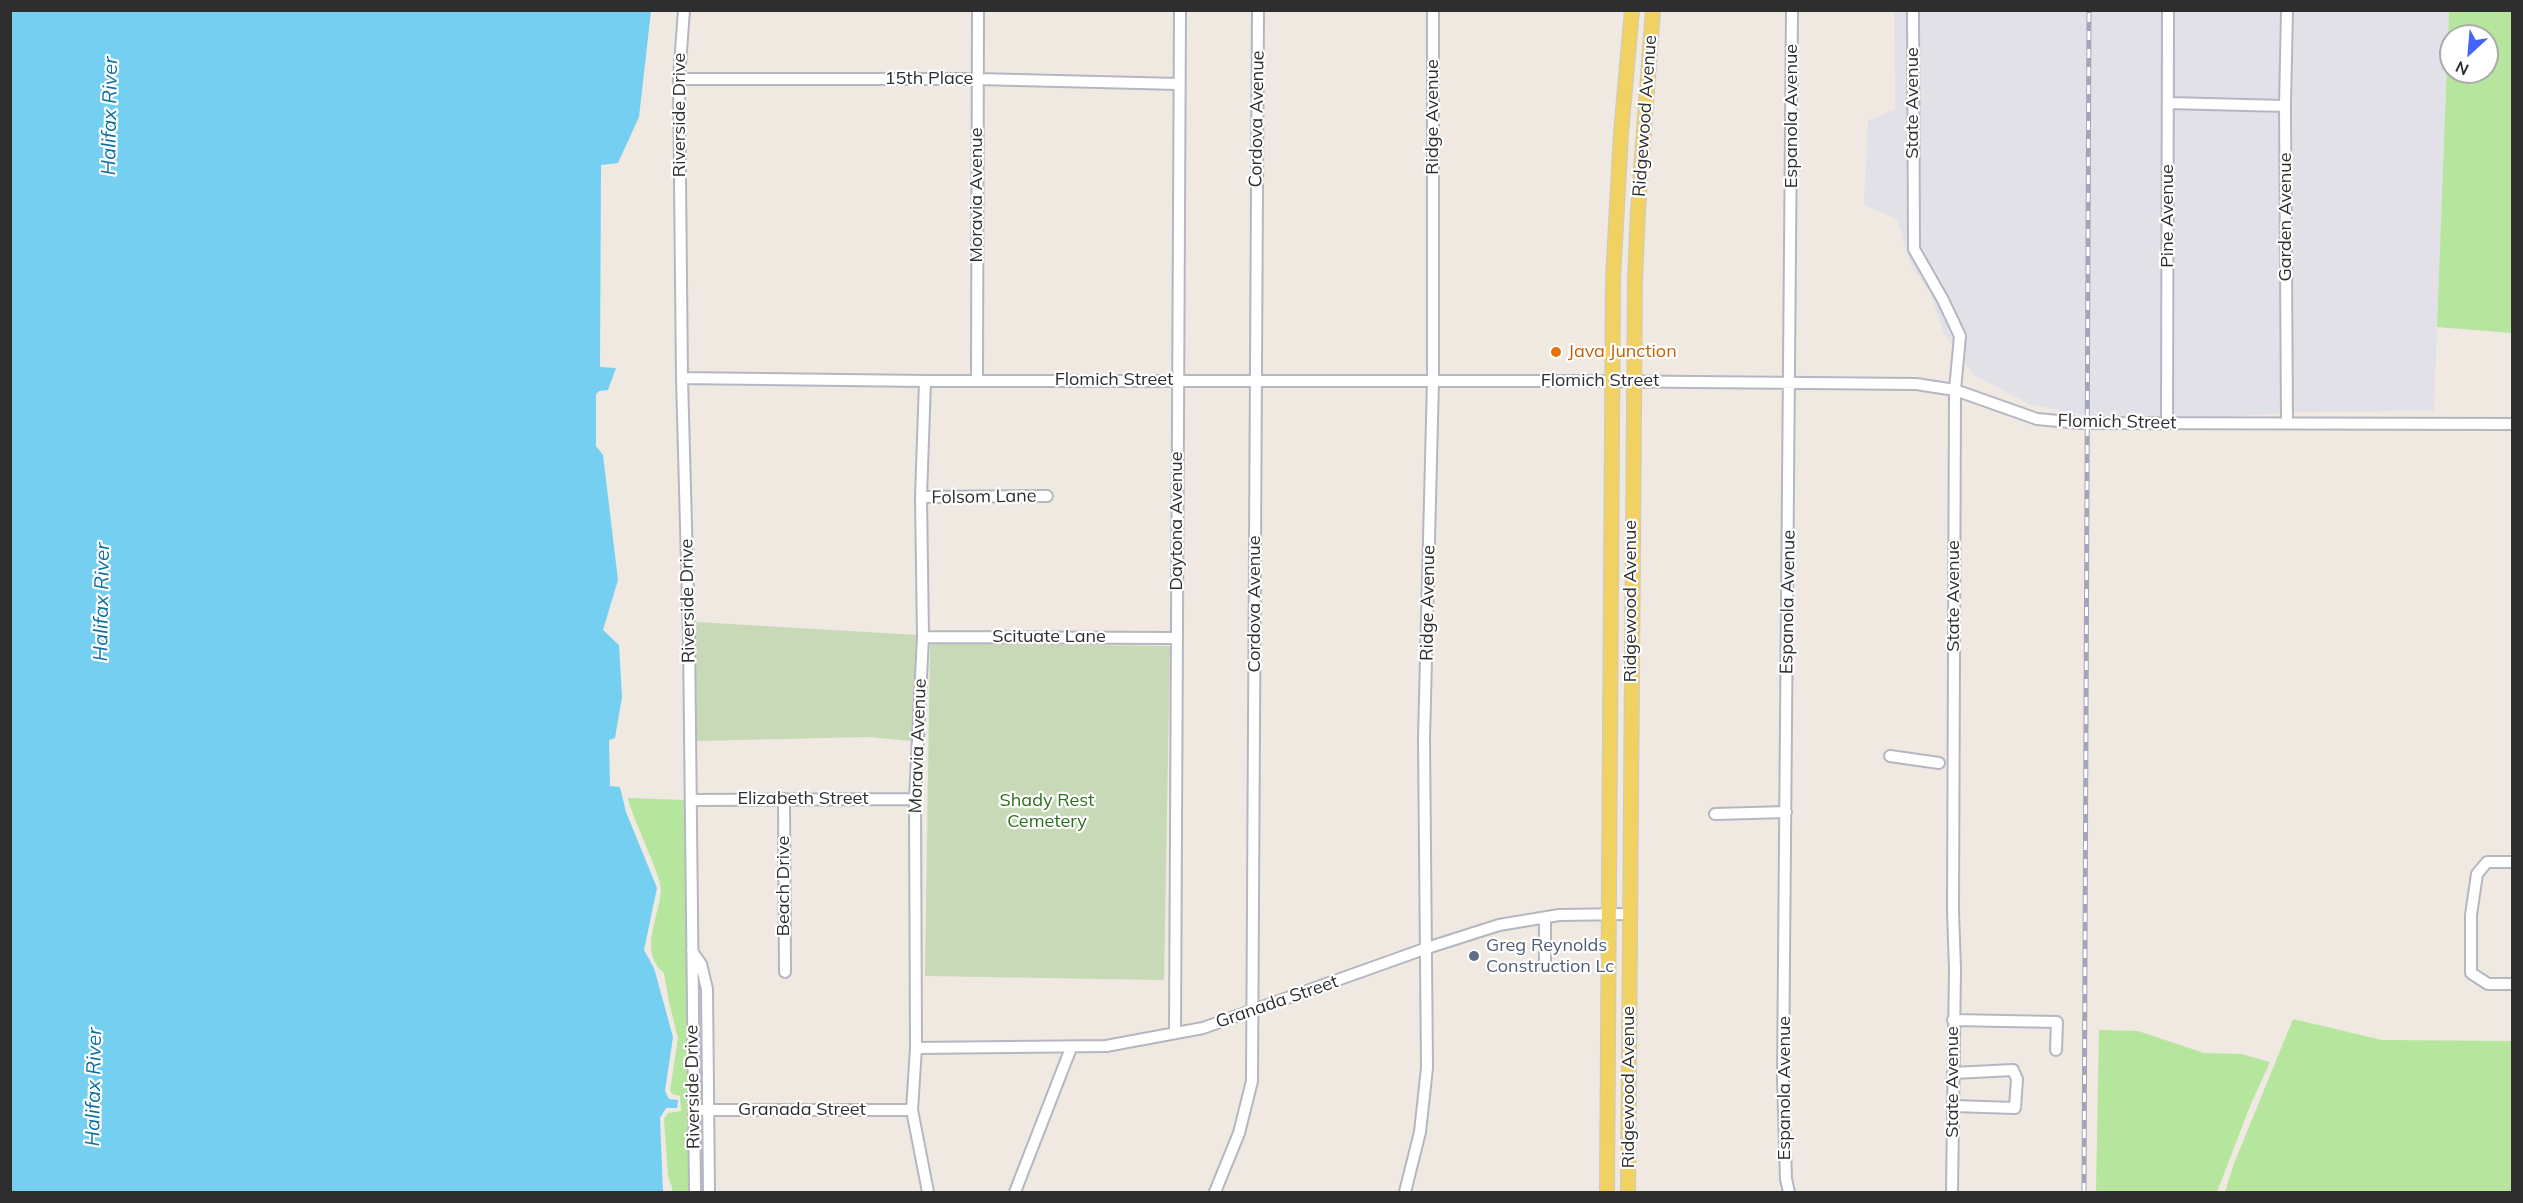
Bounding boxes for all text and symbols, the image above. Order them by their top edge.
north arrow [2439,24,2499,84]
street label: Ridgewood Avenue [1629,34,1661,198]
street label: Espanola Avenue [1781,44,1803,188]
street label: State Avenue [1902,47,1924,159]
street label: Cordova Avenue [1245,50,1269,188]
street label: Riverside Drive [669,53,691,177]
water label: Halifax River [97,56,123,176]
text: N [2452,57,2472,80]
street label: Ridge Avenue [1422,59,1444,175]
street label: 15th Place [885,68,973,90]
street label: Moravia Avenue [966,128,988,262]
street label: Garden Avenue [2275,153,2297,281]
street label: Pine Avenue [2157,164,2179,268]
place label: Java Junction [1568,341,1677,363]
marker: Java Junction [1549,345,1563,359]
street label: Flomich Street [1055,369,1173,391]
street label: Flomich Street [1541,370,1659,392]
street label: Flomich Street [2057,410,2177,434]
street label: Daytona Avenue [1166,451,1188,591]
street label: Folsom Lane [931,485,1037,509]
street label: Ridgewood Avenue [1620,520,1642,682]
street label: Espanola Avenue [1776,530,1800,674]
street label: Cordova Avenue [1244,536,1266,672]
street label: Riverside Drive [676,539,700,663]
street label: State Avenue [1943,540,1965,652]
water label: Halifax River [89,542,115,662]
street label: Ridge Avenue [1416,545,1440,661]
street label: Scituate Lane [992,626,1106,648]
street label: Moravia Avenue [905,678,931,814]
street label: Elizabeth Street [737,788,869,810]
park label: Shady Rest Cemetery [1000,790,1094,832]
street label: Beach Drive [773,836,795,936]
place label: Greg Reynolds Construction Lc [1486,935,1614,978]
marker: Greg Reynolds Construction Lc [1467,949,1481,963]
street label: Granada Street [1213,971,1341,1033]
street label: Ridgewood Avenue [1618,1006,1640,1168]
street label: Espanola Avenue [1774,1016,1796,1160]
street label: Riverside Drive [681,1025,705,1149]
street label: State Avenue [1942,1026,1964,1138]
water label: Halifax River [81,1027,107,1147]
street label: Granada Street [738,1099,866,1121]

